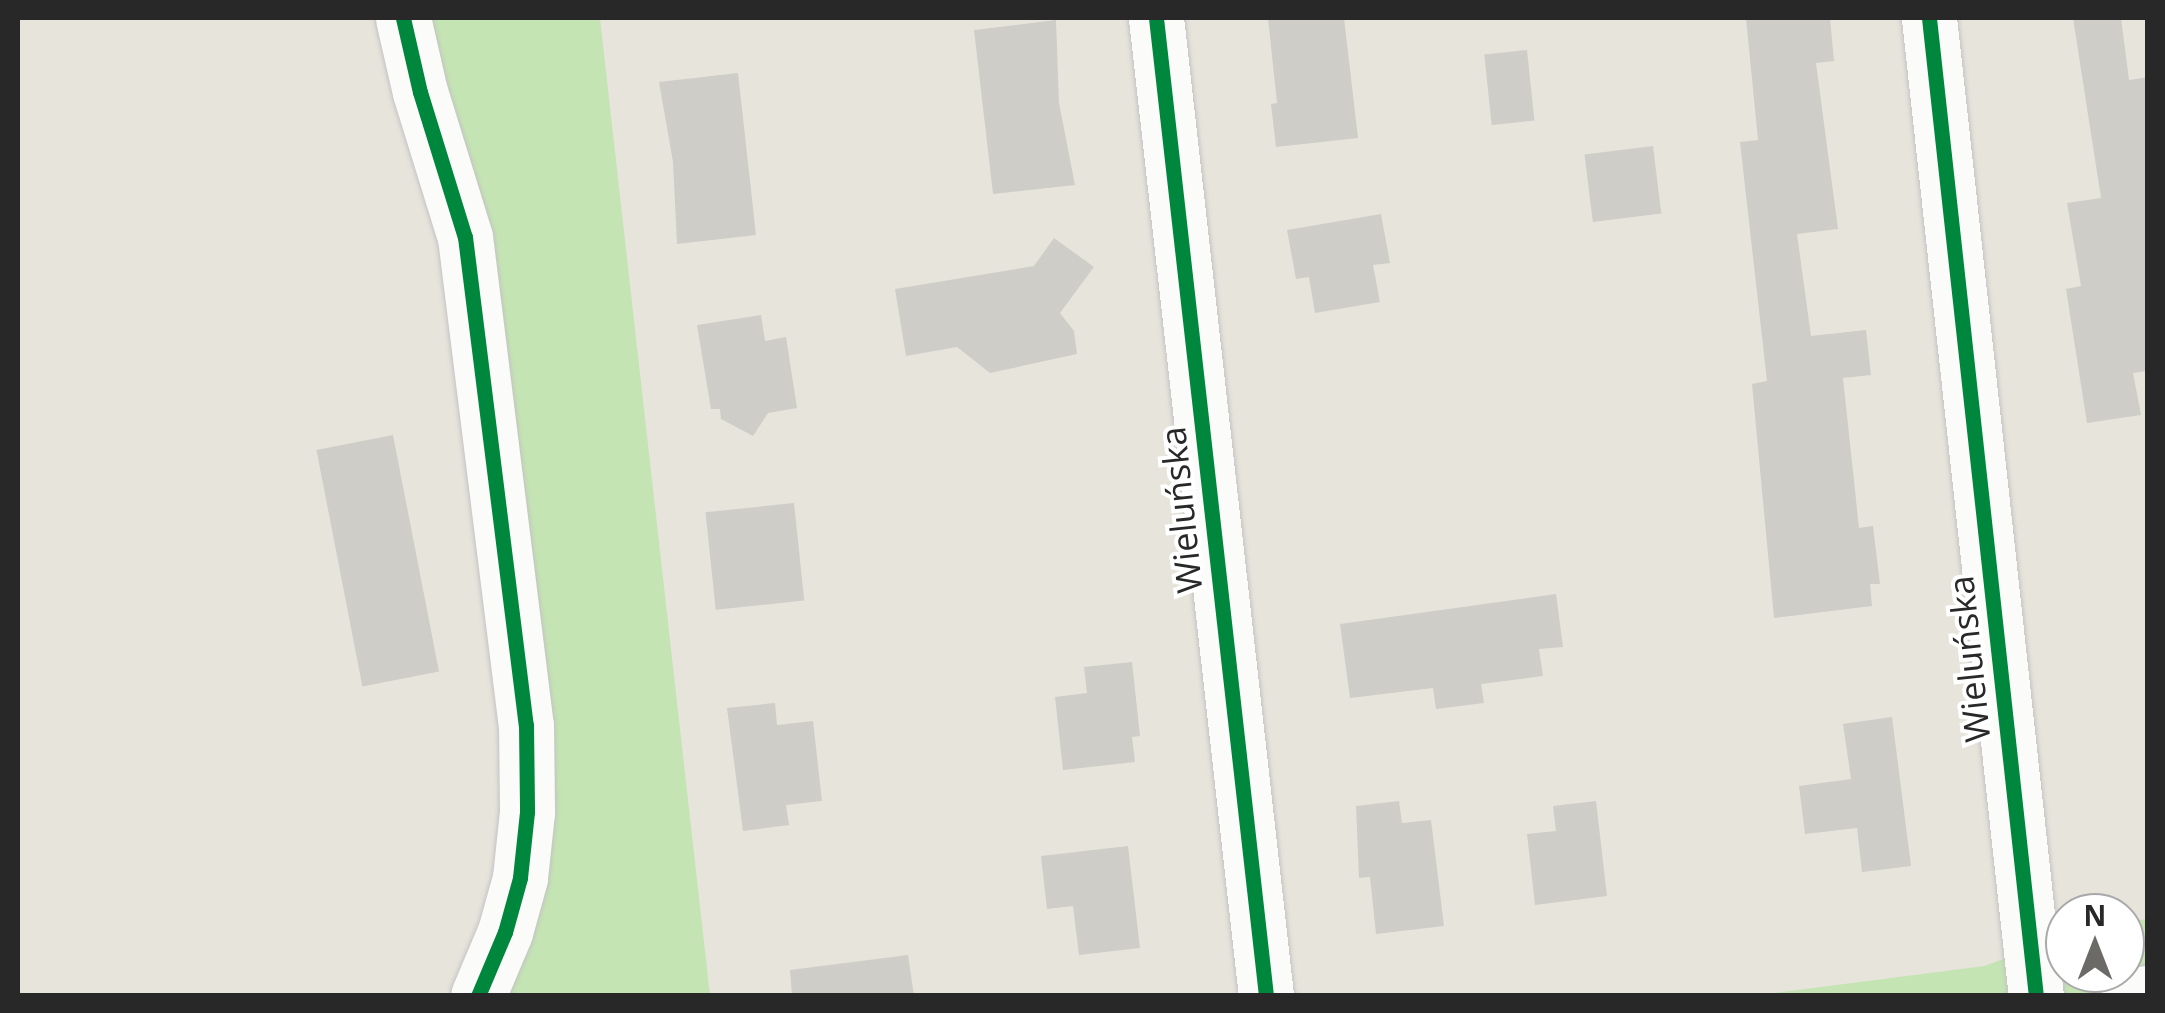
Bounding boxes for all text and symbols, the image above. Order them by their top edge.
street label: Wieluńska [1151,425,1211,595]
street label: Wieluńska [1939,574,1999,744]
north arrow [2045,893,2145,993]
text: N [2084,896,2106,934]

